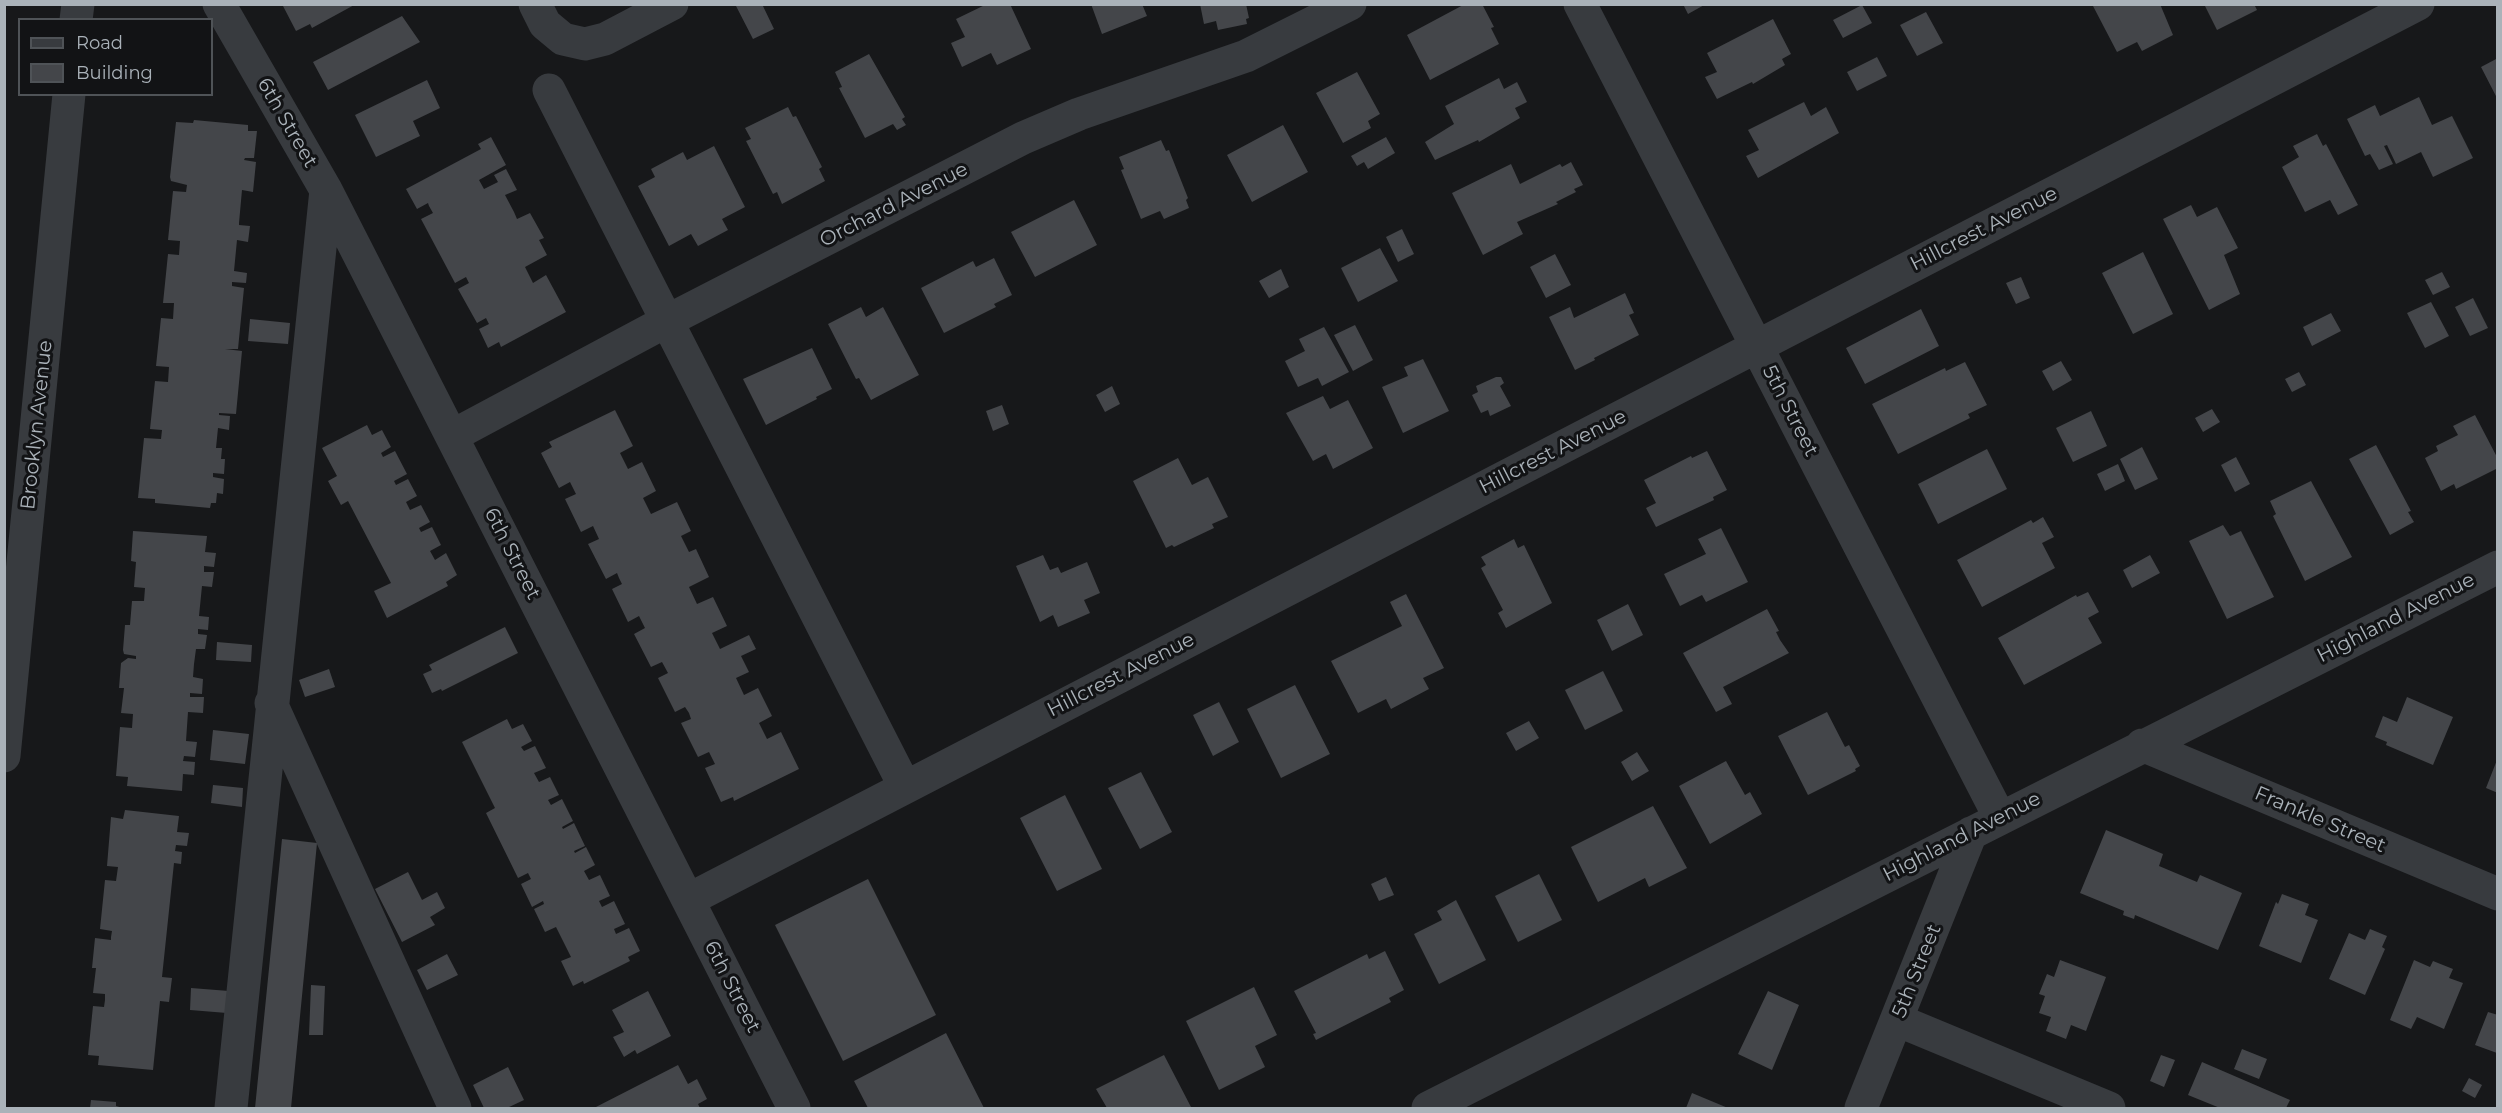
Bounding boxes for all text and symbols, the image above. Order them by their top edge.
legend [18,18,213,96]
text: Road [76,32,123,54]
text: Building [76,62,153,84]
street label: 6th Street [252,74,322,172]
street label: Orchard Avenue [816,157,972,253]
street label: Hillcrest Avenue [1906,182,2062,276]
street label: Brooklyn Avenue [16,339,58,511]
street label: 5th Street [1757,362,1823,460]
street label: Hillcrest Avenue [1475,405,1631,499]
street label: 6th Street [479,504,545,604]
street label: Highland Avenue [2313,568,2479,668]
street label: Hillcrest Avenue [1043,628,1199,722]
street label: Frankle Street [2251,782,2389,858]
street label: Highland Avenue [1879,787,2045,887]
street label: 5th Street [1887,921,1947,1021]
street label: 6th Street [699,937,765,1037]

